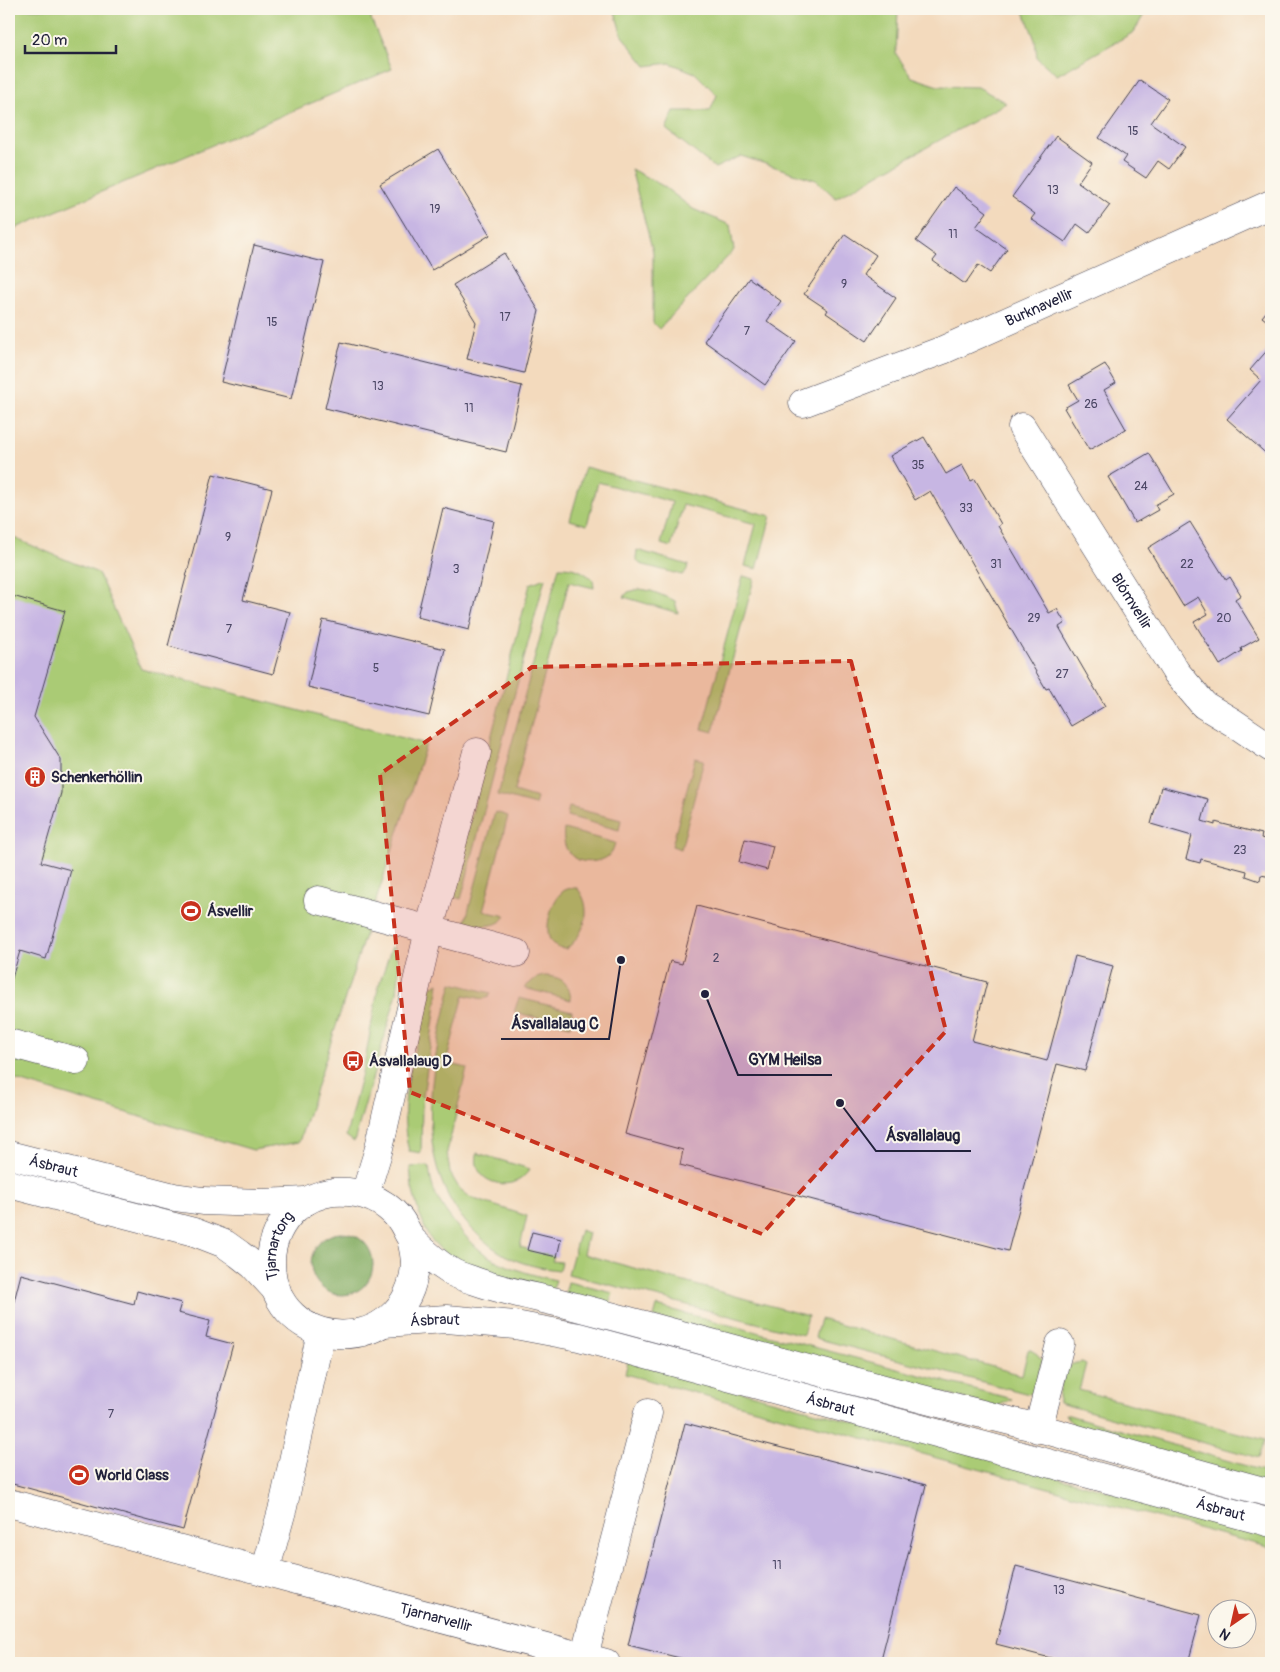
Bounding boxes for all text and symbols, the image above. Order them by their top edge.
scale bar [25,22,116,54]
text: 20 m [32,31,67,50]
house number: 15 [1127,124,1139,139]
house number: 13 [1047,183,1059,198]
house number: 19 [430,202,440,217]
house number: 11 [948,227,958,242]
house number: 9 [841,277,847,292]
street label: Burknavellir [1002,284,1077,331]
house number: 17 [499,310,511,325]
house number: 15 [266,315,278,330]
house number: 7 [744,324,751,339]
house number: 13 [372,379,384,394]
house number: 26 [1084,397,1098,412]
house number: 11 [464,401,474,416]
house number: 35 [911,458,925,473]
house number: 24 [1134,479,1148,494]
house number: 33 [959,501,973,516]
house number: 9 [225,530,231,545]
house number: 31 [990,557,1002,572]
house number: 22 [1180,557,1194,572]
house number: 3 [453,562,460,577]
street label: Blómvellir [1106,570,1156,634]
house number: 29 [1028,611,1040,626]
house number: 20 [1217,611,1231,626]
house number: 7 [226,622,233,637]
house number: 5 [373,661,379,676]
house number: 27 [1055,667,1069,682]
building icon: Schenkerhöllin [23,765,47,789]
place label: Schenkerhöllin [51,768,143,787]
house number: 23 [1233,843,1247,858]
sports icon: Ásvellir [179,899,203,923]
place label: Ásvellir [207,902,254,921]
house number: 2 [713,951,720,966]
callout: Ásvallalaug C [501,1008,609,1039]
text: Ásvallalaug C [511,1013,599,1034]
callout: GYM Heilsa [738,1044,832,1075]
bus stop icon: Ásvallalaug D [341,1049,365,1073]
text: GYM Heilsa [748,1050,822,1070]
place label: Ásvallalaug D [369,1052,452,1071]
callout: Ásvallalaug [876,1120,971,1151]
text: Ásvallalaug [886,1125,960,1146]
street label: Ásbraut [27,1151,81,1182]
street label: Tjarnartorg [262,1207,298,1281]
street label: Ásbraut [409,1310,461,1331]
street label: Ásbraut [804,1389,858,1421]
house number: 7 [108,1407,115,1422]
sports icon: World Class [67,1463,91,1487]
place label: World Class [95,1466,169,1485]
street label: Ásbraut [1194,1494,1248,1526]
house number: 11 [772,1558,782,1573]
house number: 13 [1053,1583,1065,1598]
street label: Tjarnarvellir [397,1599,475,1637]
north arrow [1208,1600,1258,1650]
text: N [1216,1625,1234,1644]

